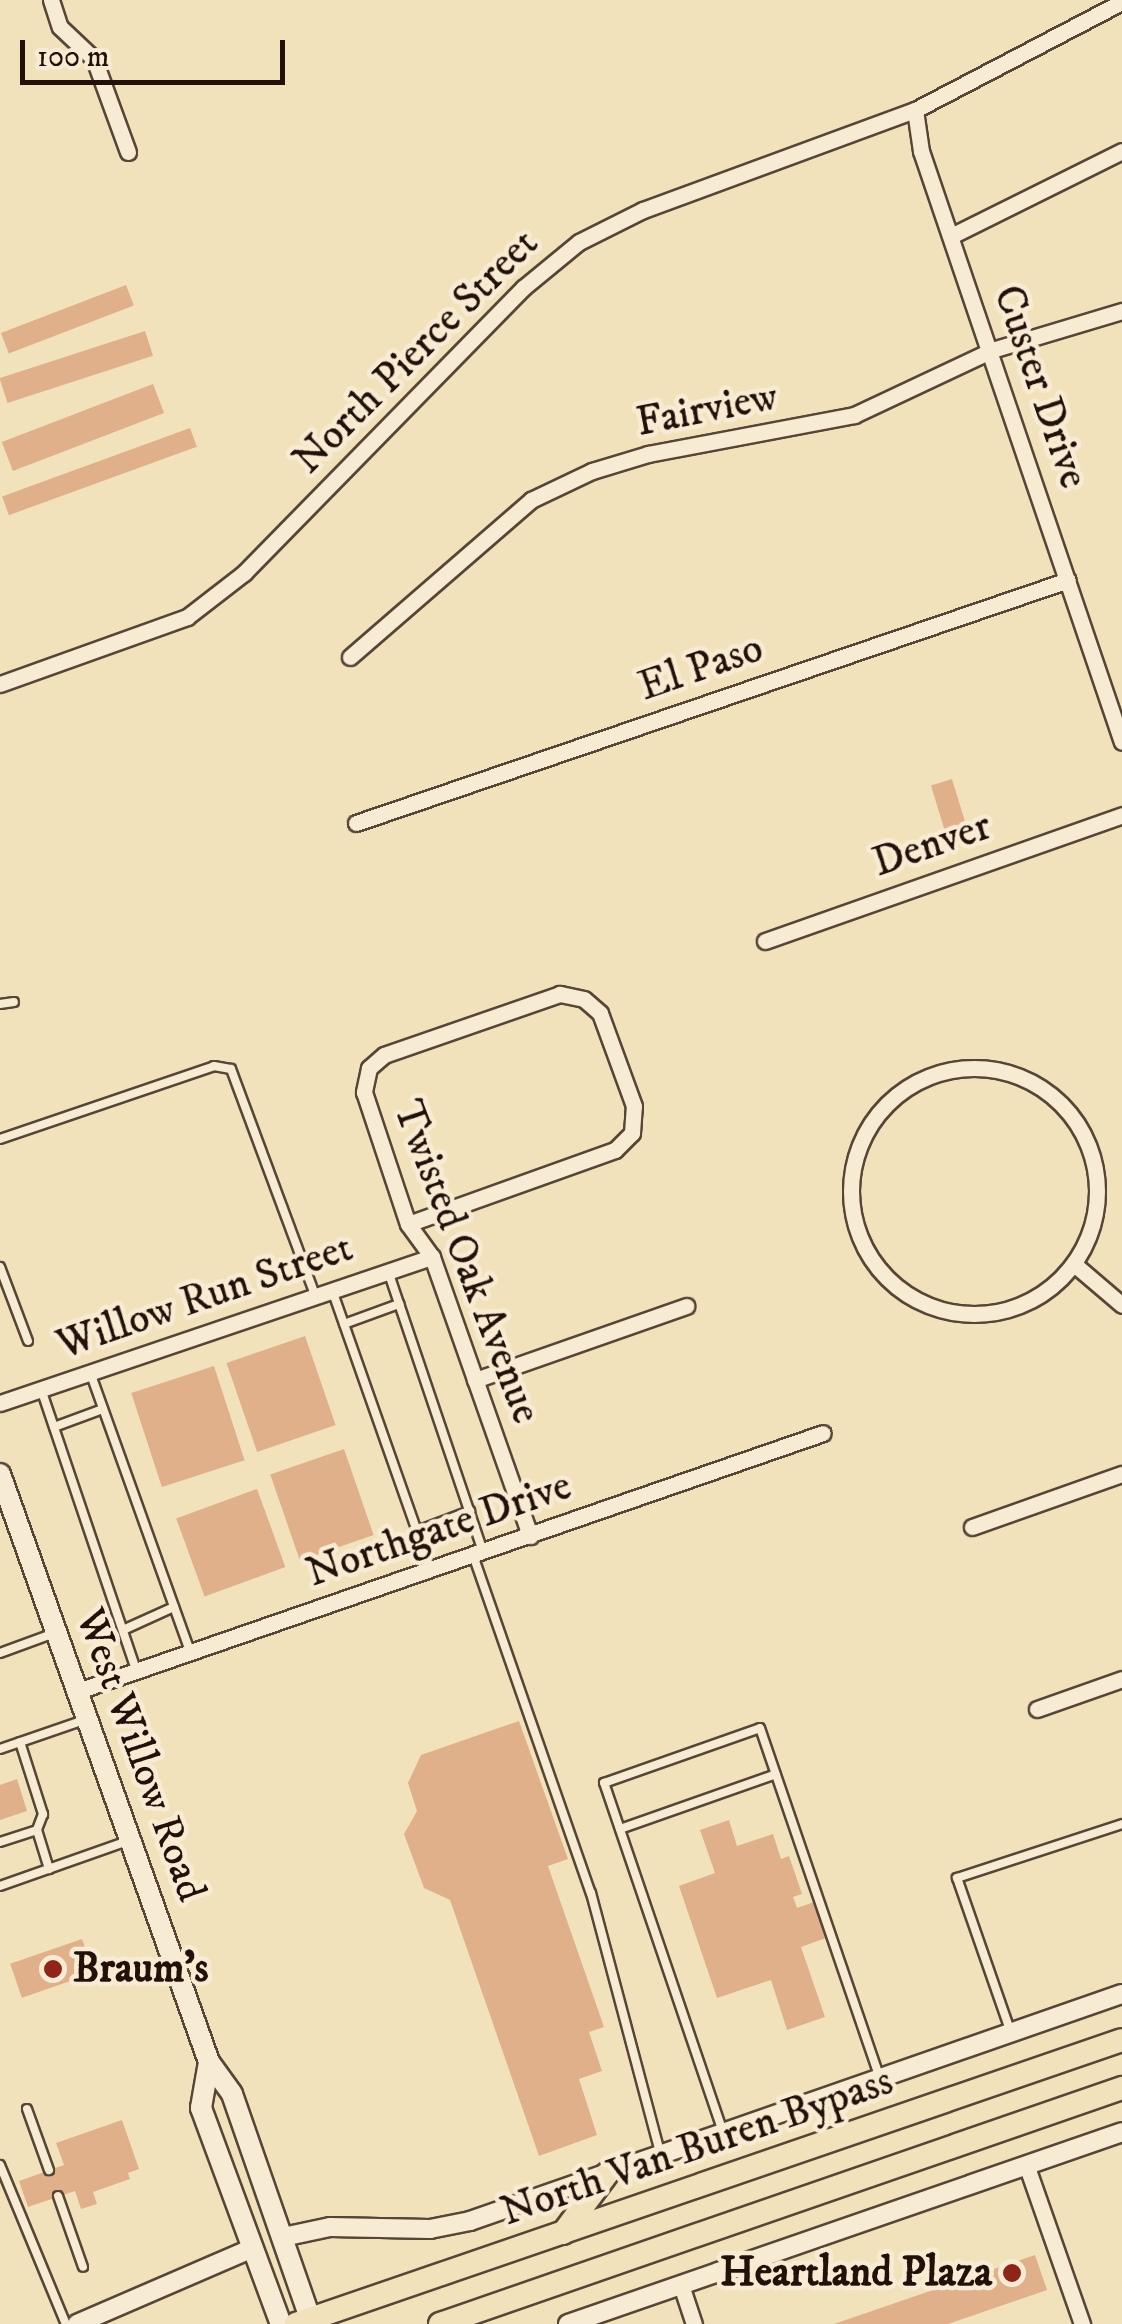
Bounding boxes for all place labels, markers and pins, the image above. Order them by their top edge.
place label: Braum's [73,1944,209,1994]
marker: Braum's [42,1958,64,1980]
place label: Heartland Plaza [720,2248,992,2298]
marker: Heartland Plaza [1001,2262,1023,2284]

